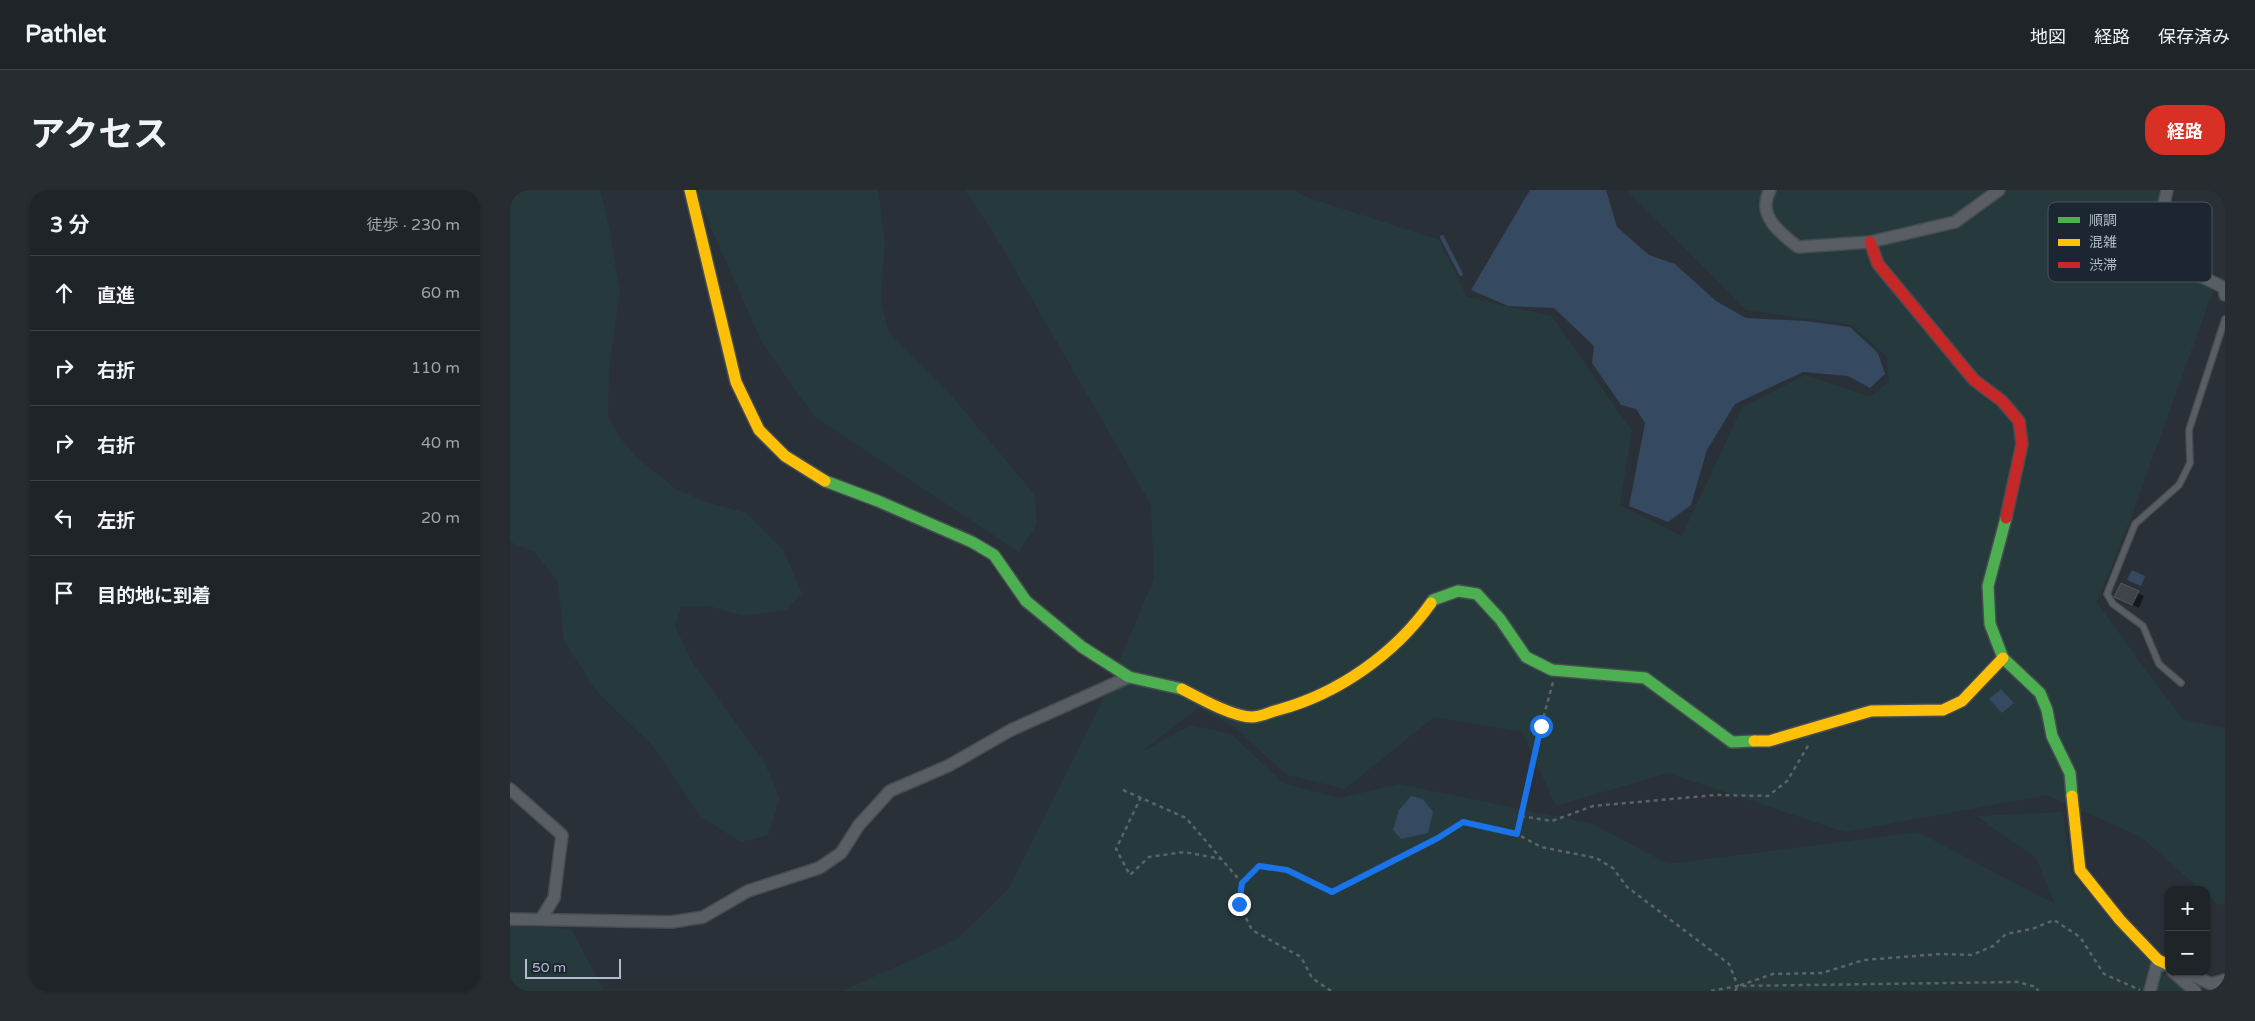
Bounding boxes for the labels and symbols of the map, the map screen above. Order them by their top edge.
legend [2048,202,2212,282]
text: 順調 [2089,212,2117,229]
text: 混雑 [2089,234,2117,251]
text: 渋滞 [2089,257,2117,274]
route start [1530,715,1553,738]
route end [1228,893,1251,916]
scale bar [525,956,621,979]

